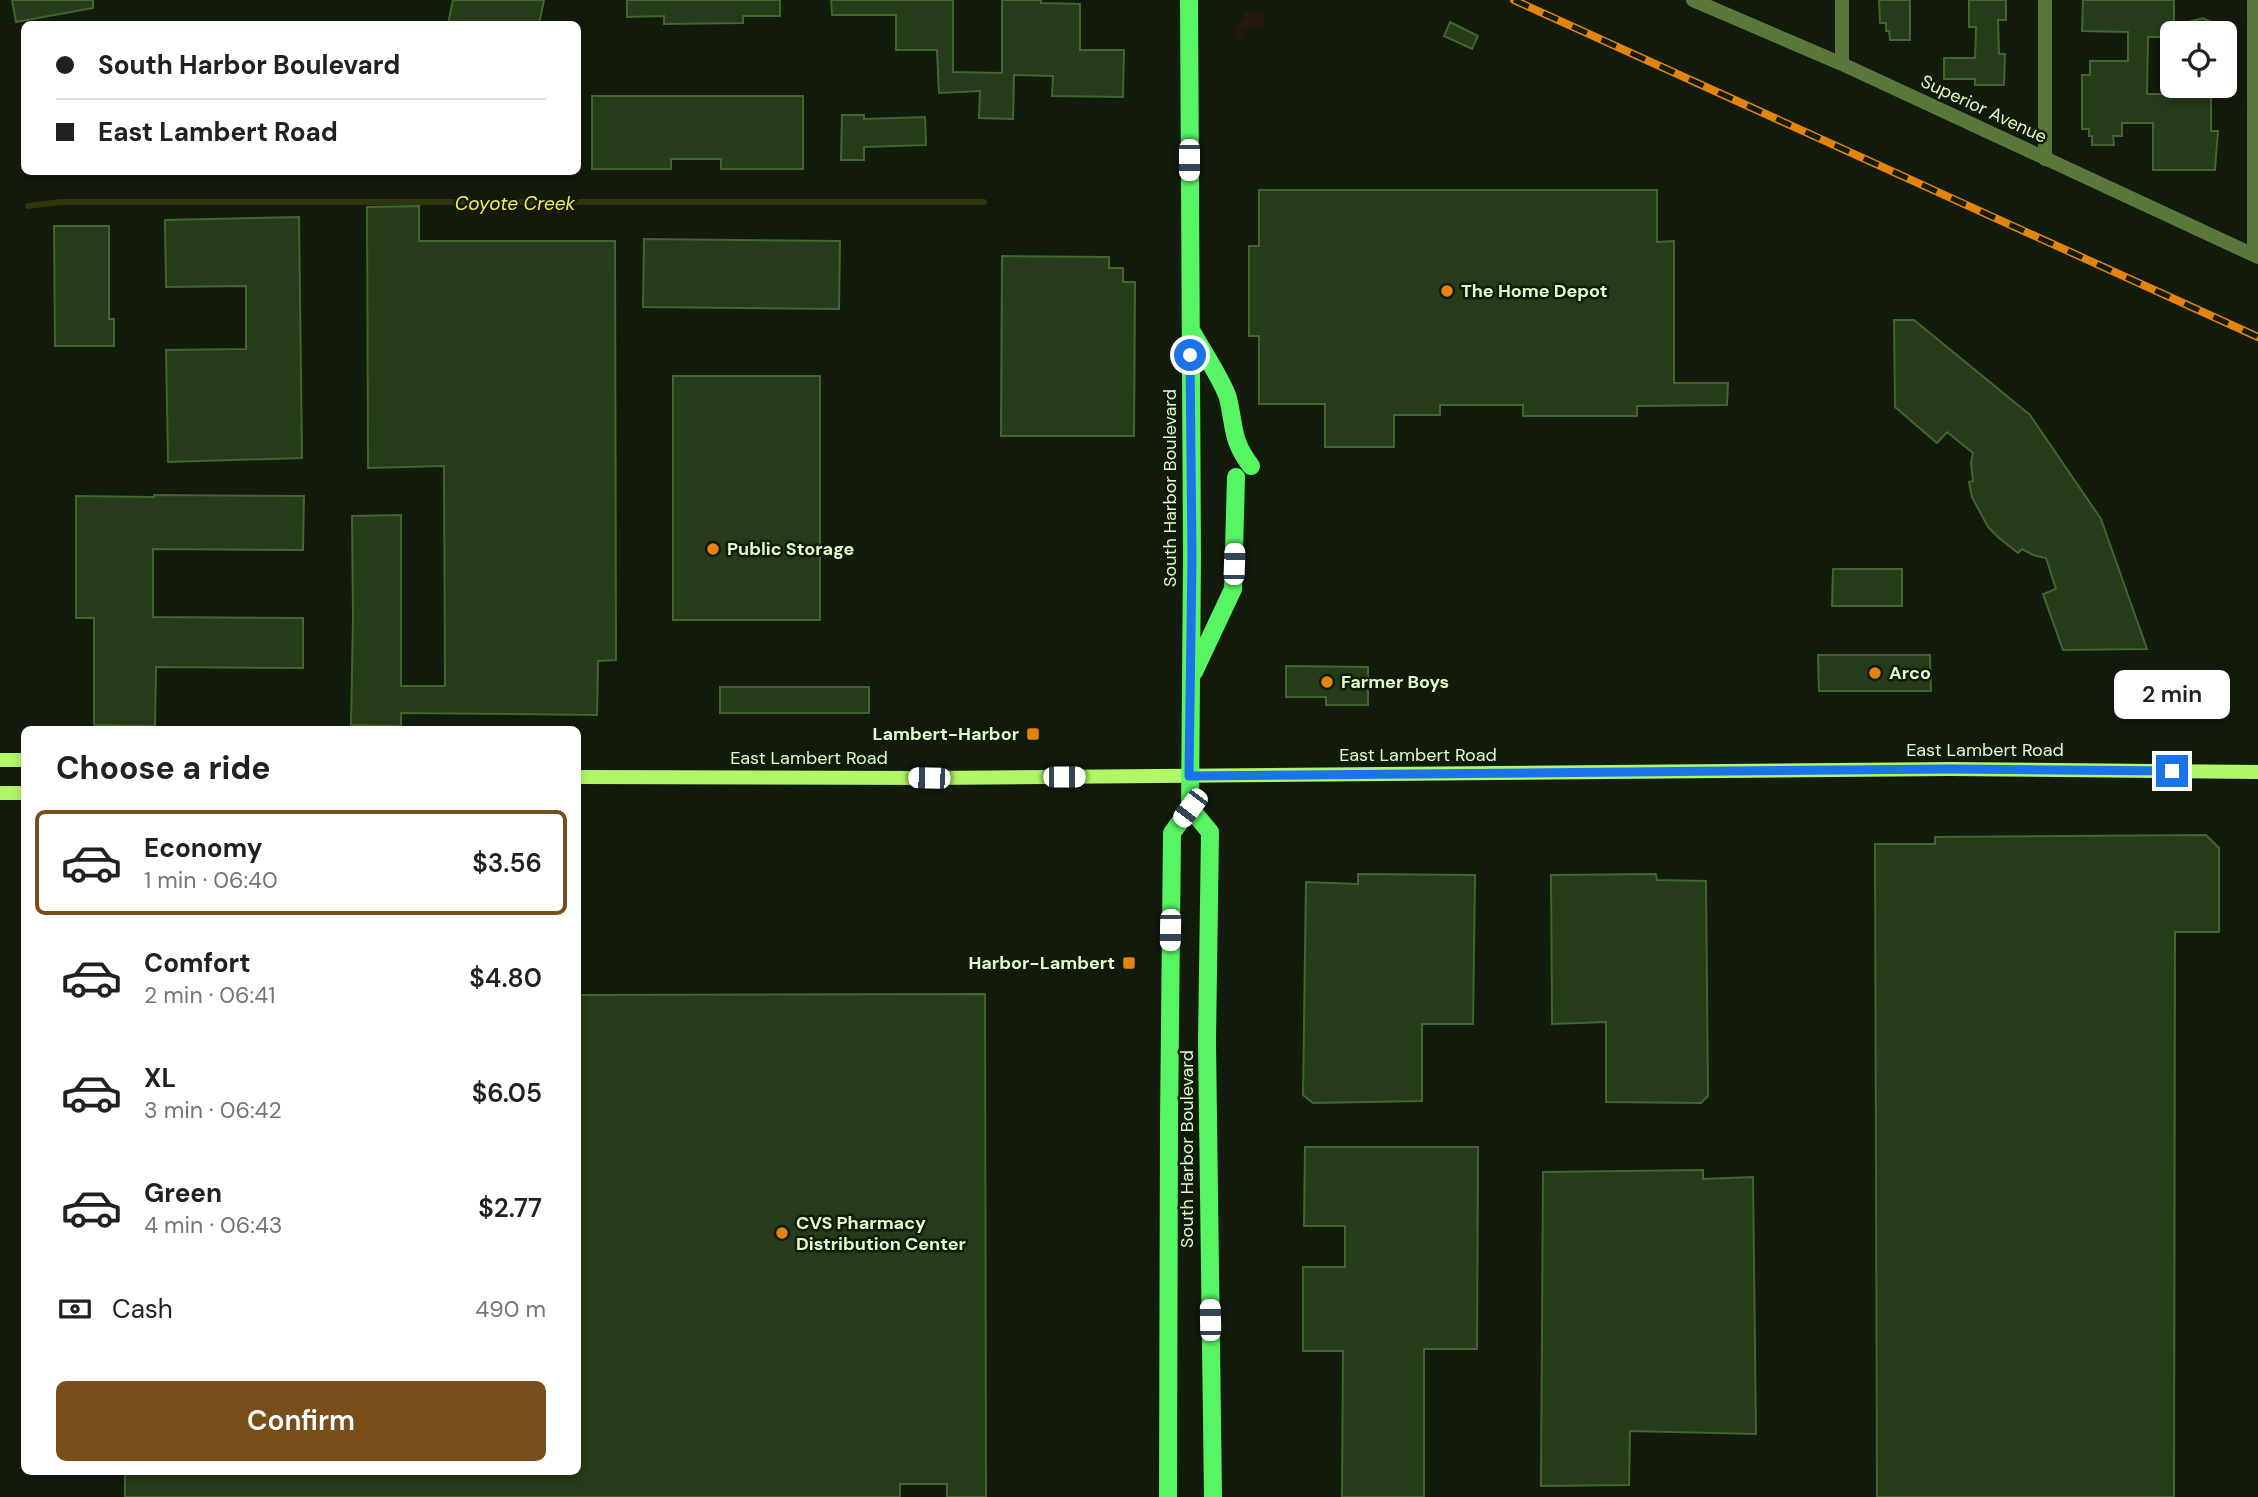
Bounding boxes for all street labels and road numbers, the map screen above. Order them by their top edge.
street label: Superior Avenue [1917,69,2051,149]
street label: South Harbor Boulevard [1158,389,1182,587]
street label: East Lambert Road [1906,738,2064,762]
street label: East Lambert Road [1339,743,1497,767]
street label: East Lambert Road [730,746,888,770]
street label: South Harbor Boulevard [1175,1050,1199,1248]

